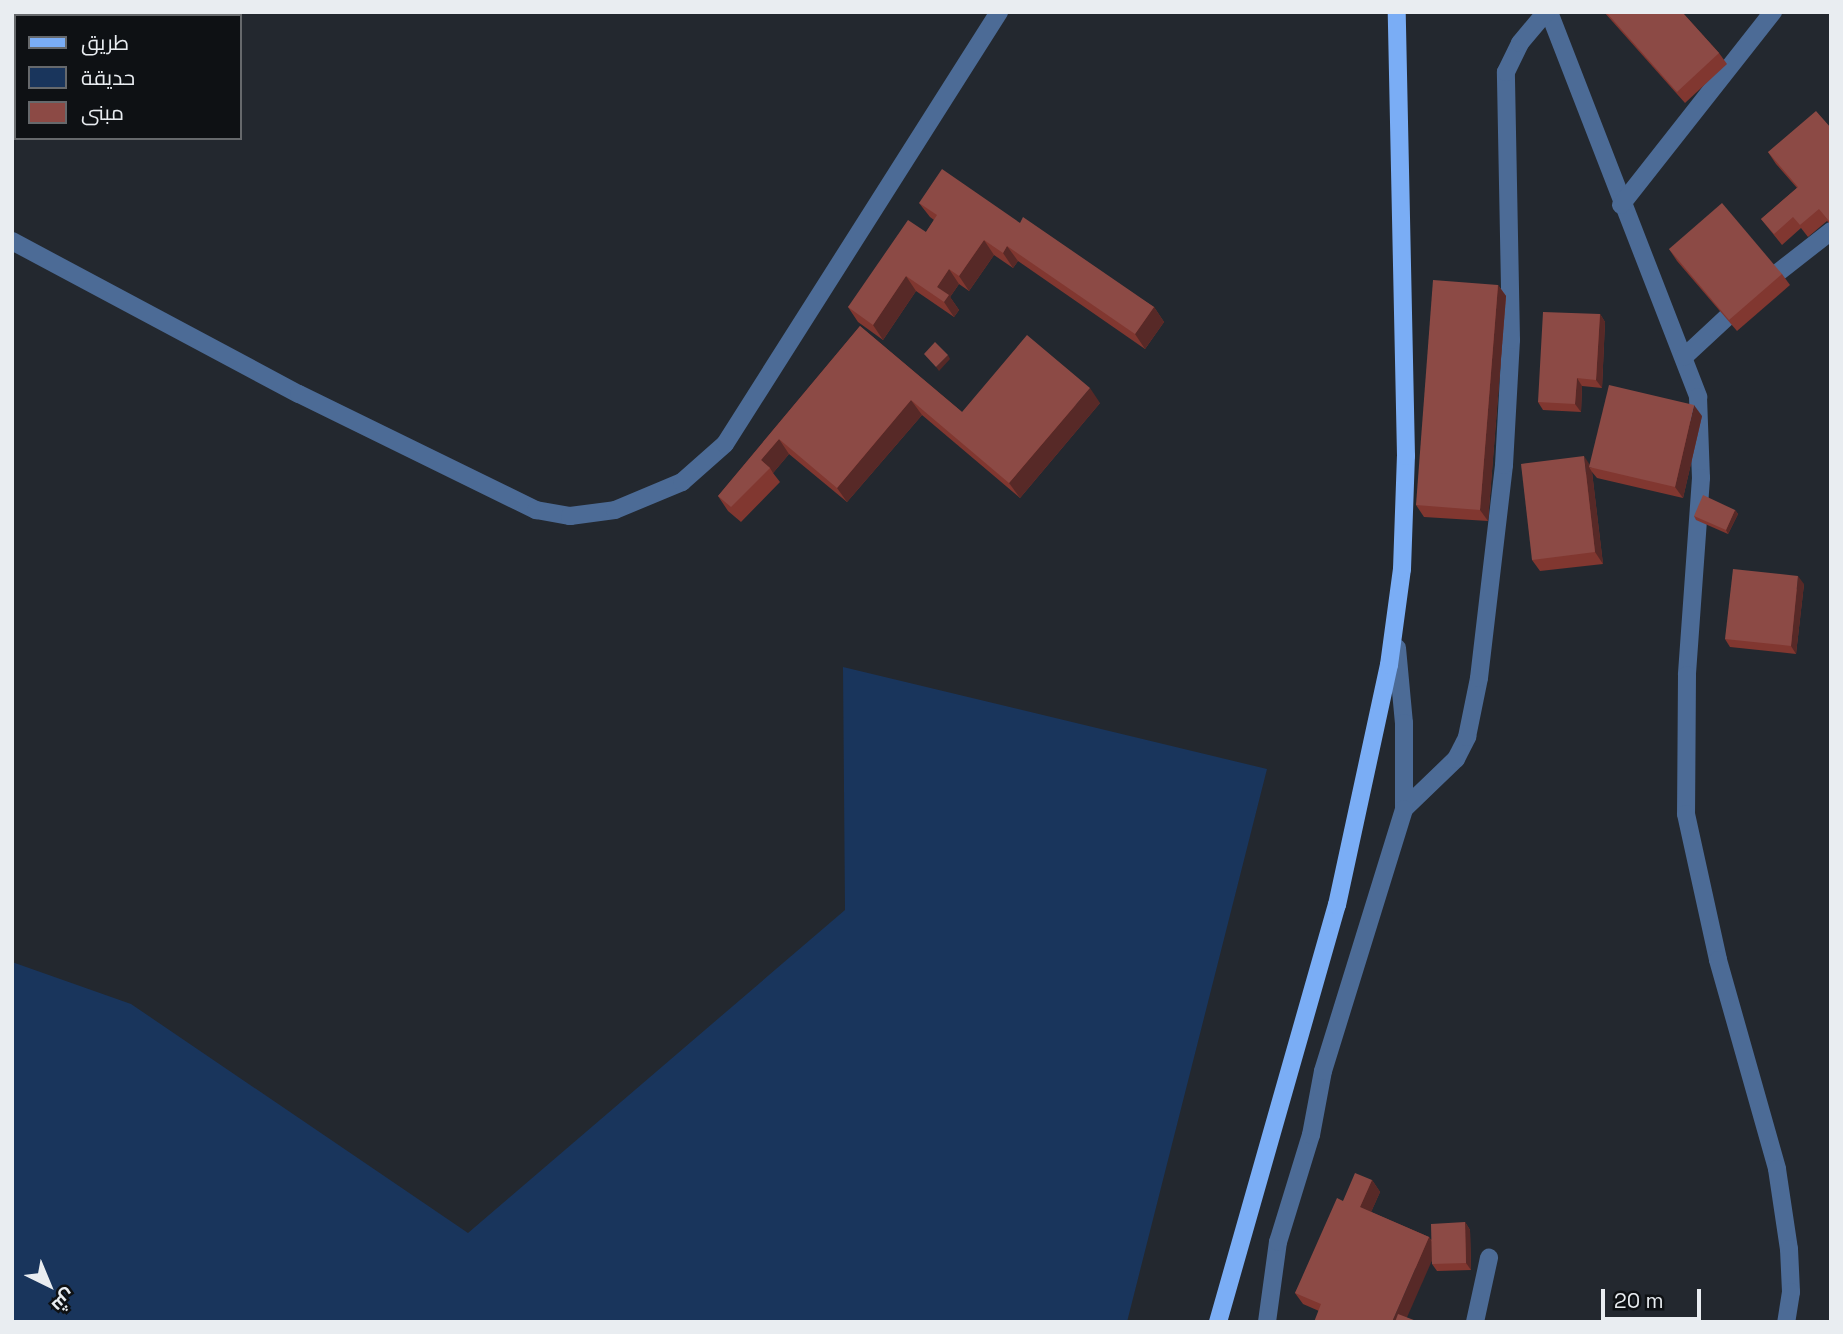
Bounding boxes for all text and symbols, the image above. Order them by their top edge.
legend [14,14,242,140]
text: طريق [81,29,129,56]
text: حديقة [81,64,135,91]
text: مبنى [81,99,124,126]
north arrow [14,1250,84,1320]
scale bar [1605,1274,1705,1318]
text: ش [46,1283,81,1318]
text: 20 m [1614,1287,1664,1314]

